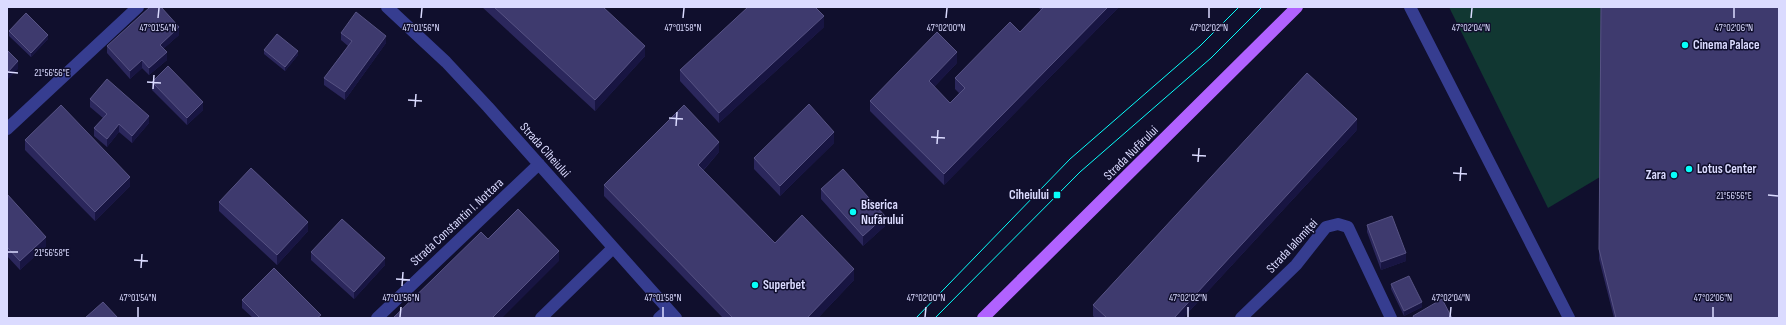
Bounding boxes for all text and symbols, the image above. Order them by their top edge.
text: 47°01'54"N [139,22,177,34]
text: 47°01'56"N [402,22,440,34]
text: 47°01'58"N [664,22,702,34]
text: 47°02'00"N [927,22,965,34]
text: 47°02'02"N [1190,22,1228,34]
text: 47°02'04"N [1452,22,1490,34]
text: 47°02'06"N [1715,22,1753,34]
place label: Cinema Palace [1693,37,1760,53]
marker: Cinema Palace [1680,40,1690,50]
text: 21°56'56"E [34,67,70,79]
street label: Strada Ciheiului [516,119,574,181]
street label: Strada Nufărului [1100,122,1162,184]
place label: Lotus Center [1697,161,1756,177]
marker: Lotus Center [1684,164,1694,174]
place label: Zara [1646,167,1666,183]
marker: Zara [1669,170,1679,180]
street label: Strada Constantin I. Nottara [407,175,507,269]
place label: Ciheiului [1009,187,1049,203]
marker: Ciheiului [1052,190,1062,200]
text: 21°56'56"E [1716,190,1752,202]
place label: Biserica Nufărului [861,197,904,228]
marker: Biserica Nufărului [848,207,858,217]
street label: Strada Ialomiței [1263,216,1321,276]
text: 21°56'58"E [34,247,70,259]
place label: Superbet [763,277,806,293]
marker: Superbet [750,280,760,290]
text: 47°01'54"N [119,292,157,304]
text: 47°01'56"N [382,292,420,304]
text: 47°01'58"N [644,292,682,304]
text: 47°02'00"N [907,292,945,304]
text: 47°02'02"N [1169,292,1207,304]
text: 47°02'04"N [1432,292,1470,304]
text: 47°02'06"N [1694,292,1732,304]

